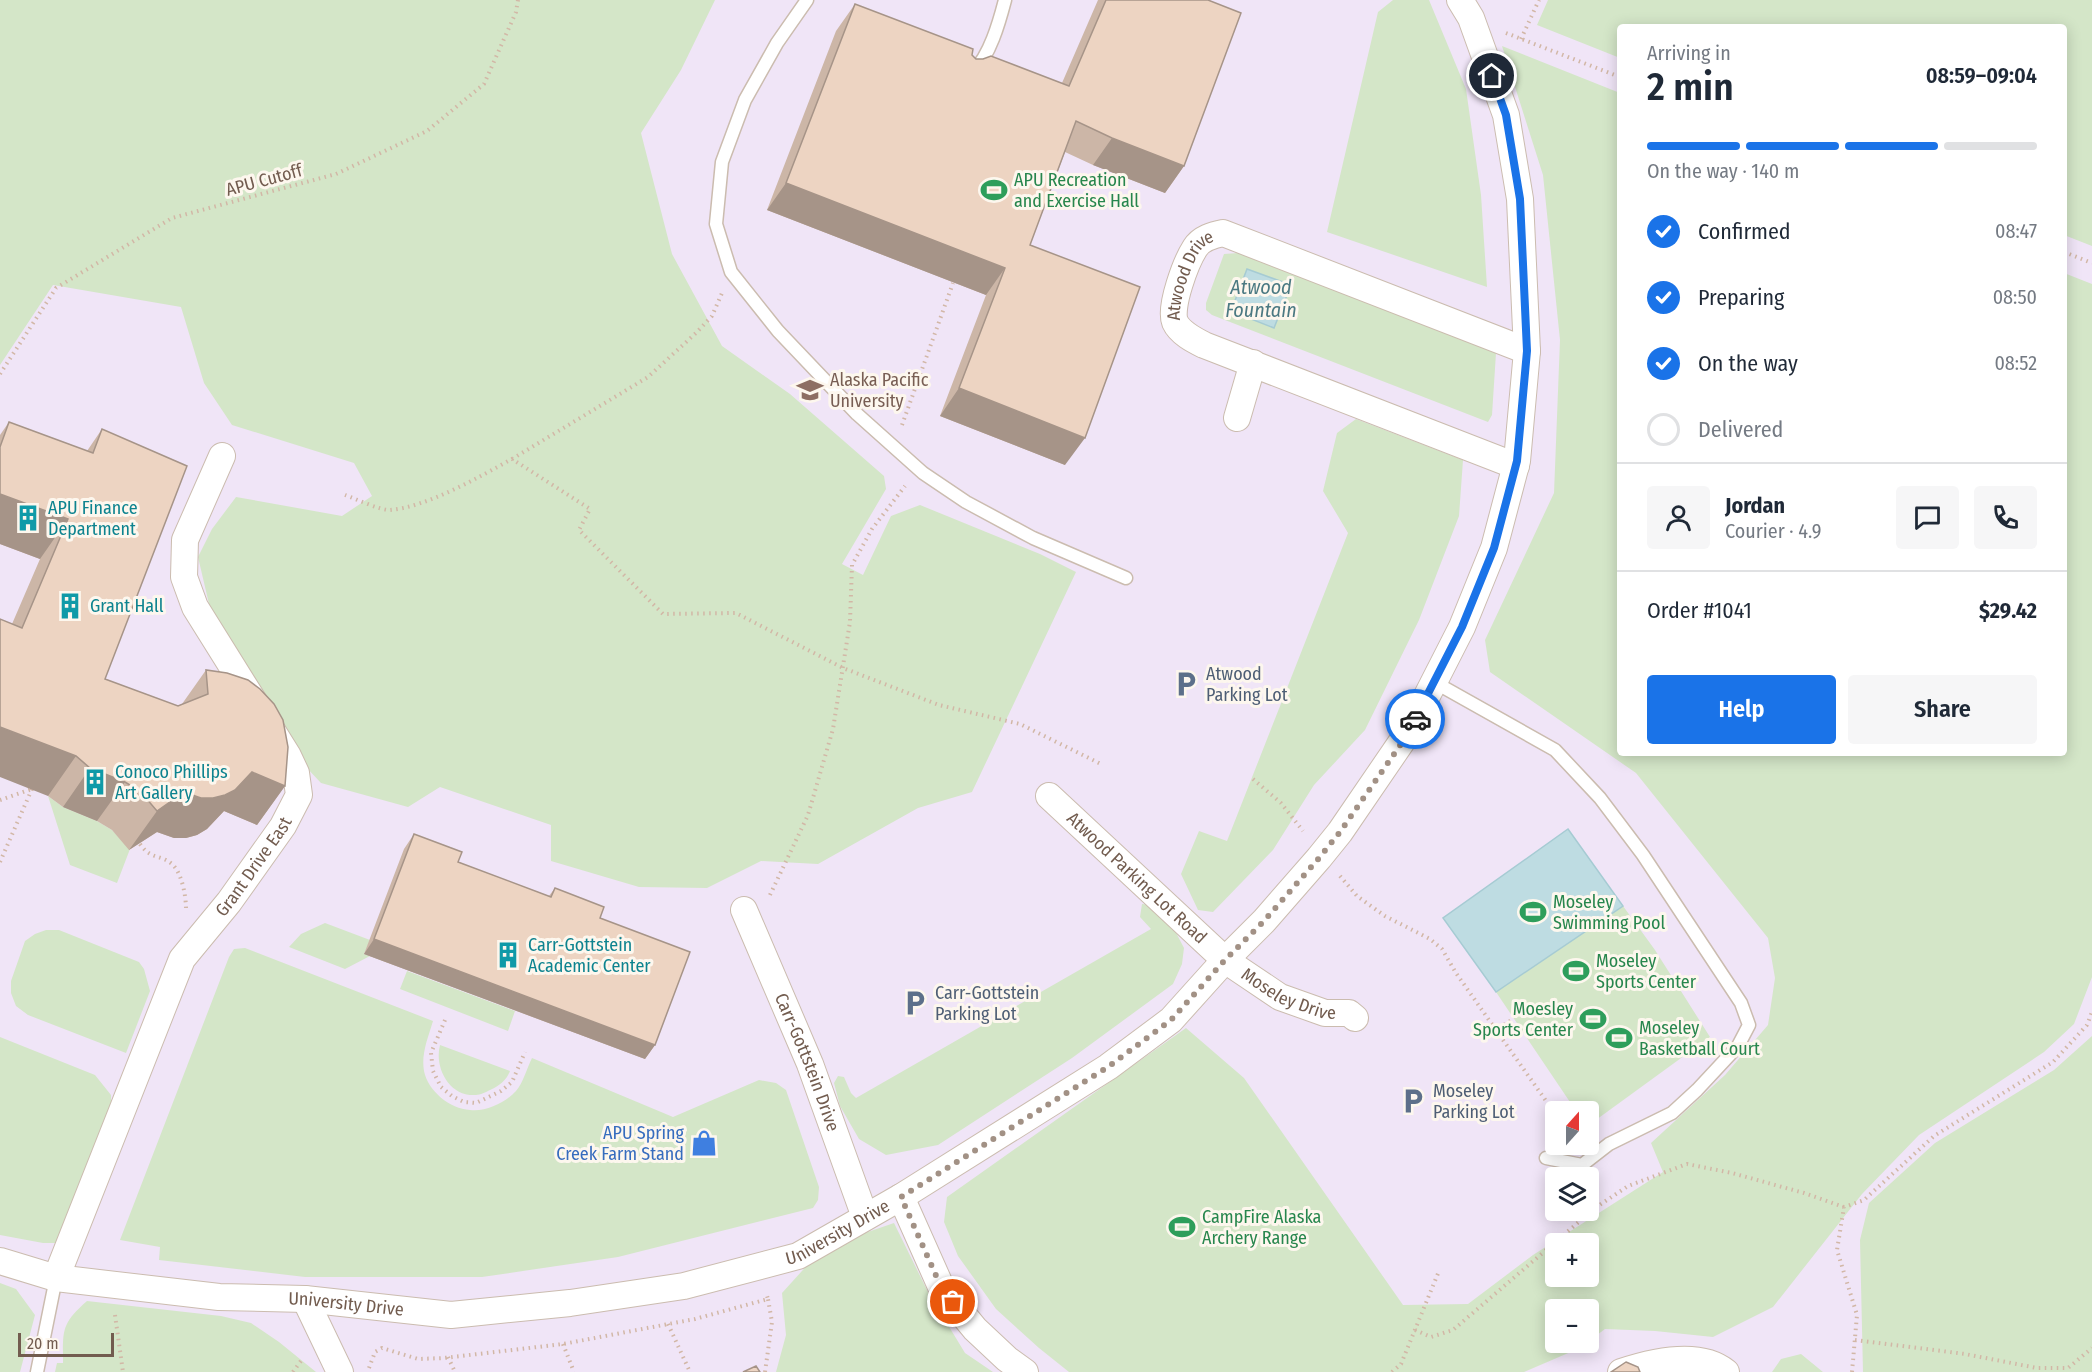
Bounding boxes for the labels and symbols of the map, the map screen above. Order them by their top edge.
pin [1466,50,1517,101]
street label: APU Cutoff [223,159,306,201]
place label: APU Recreation and Exercise Hall [1014,169,1139,212]
sports icon: APU Recreation and Exercise Hall [979,175,1009,205]
street label: Atwood Drive [1163,225,1217,321]
water label: Atwood Fountain [1225,275,1297,322]
place label: Alaska Pacific University [830,369,929,412]
school or university icon: Alaska Pacific University [795,375,825,405]
place label: APU Finance Department [48,497,138,540]
building icon: APU Finance Department [13,503,43,533]
building icon: Grant Hall [55,591,85,621]
place label: Grant Hall [90,595,164,617]
place label: Atwood Parking Lot [1206,663,1288,706]
parking icon: Atwood Parking Lot [1171,669,1201,699]
courier [1385,689,1445,749]
place label: Conoco Phillips Art Gallery [115,761,228,804]
building icon: Conoco Phillips Art Gallery [80,767,110,797]
street label: Atwood Parking Lot Road [1062,807,1211,948]
street label: Grant Drive East [211,813,297,921]
place label: Moseley Swimming Pool [1553,891,1665,934]
sports icon: Moseley Swimming Pool [1518,897,1548,927]
place label: Carr-Gottstein Academic Center [528,934,651,977]
building icon: Carr-Gottstein Academic Center [493,940,523,970]
place label: Moseley Sports Center [1596,950,1697,993]
sports icon: Moseley Sports Center [1561,956,1591,986]
street label: Moseley Drive [1237,963,1336,1024]
place label: Carr-Gottstein Parking Lot [935,982,1039,1025]
parking icon: Carr-Gottstein Parking Lot [900,988,930,1018]
street label: Carr-Gottstein Drive [770,990,844,1134]
place label: Moesley Sports Center [1473,998,1574,1041]
sports icon: Moesley Sports Center [1578,1004,1608,1034]
place label: Moseley Basketball Court [1639,1017,1760,1060]
sports icon: Moseley Basketball Court [1604,1023,1634,1053]
place label: Moseley Parking Lot [1433,1080,1515,1123]
parking icon: Moseley Parking Lot [1398,1086,1428,1116]
north arrow [1545,1101,1599,1155]
place label: APU Spring Creek Farm Stand [556,1122,685,1165]
shop icon: APU Spring Creek Farm Stand [689,1128,719,1158]
street label: University Drive [783,1195,894,1270]
place label: CampFire Alaska Archery Range [1202,1206,1322,1249]
sports icon: CampFire Alaska Archery Range [1167,1212,1197,1242]
pin [927,1276,978,1327]
street label: University Drive [288,1288,405,1321]
scale bar [18,1330,114,1358]

